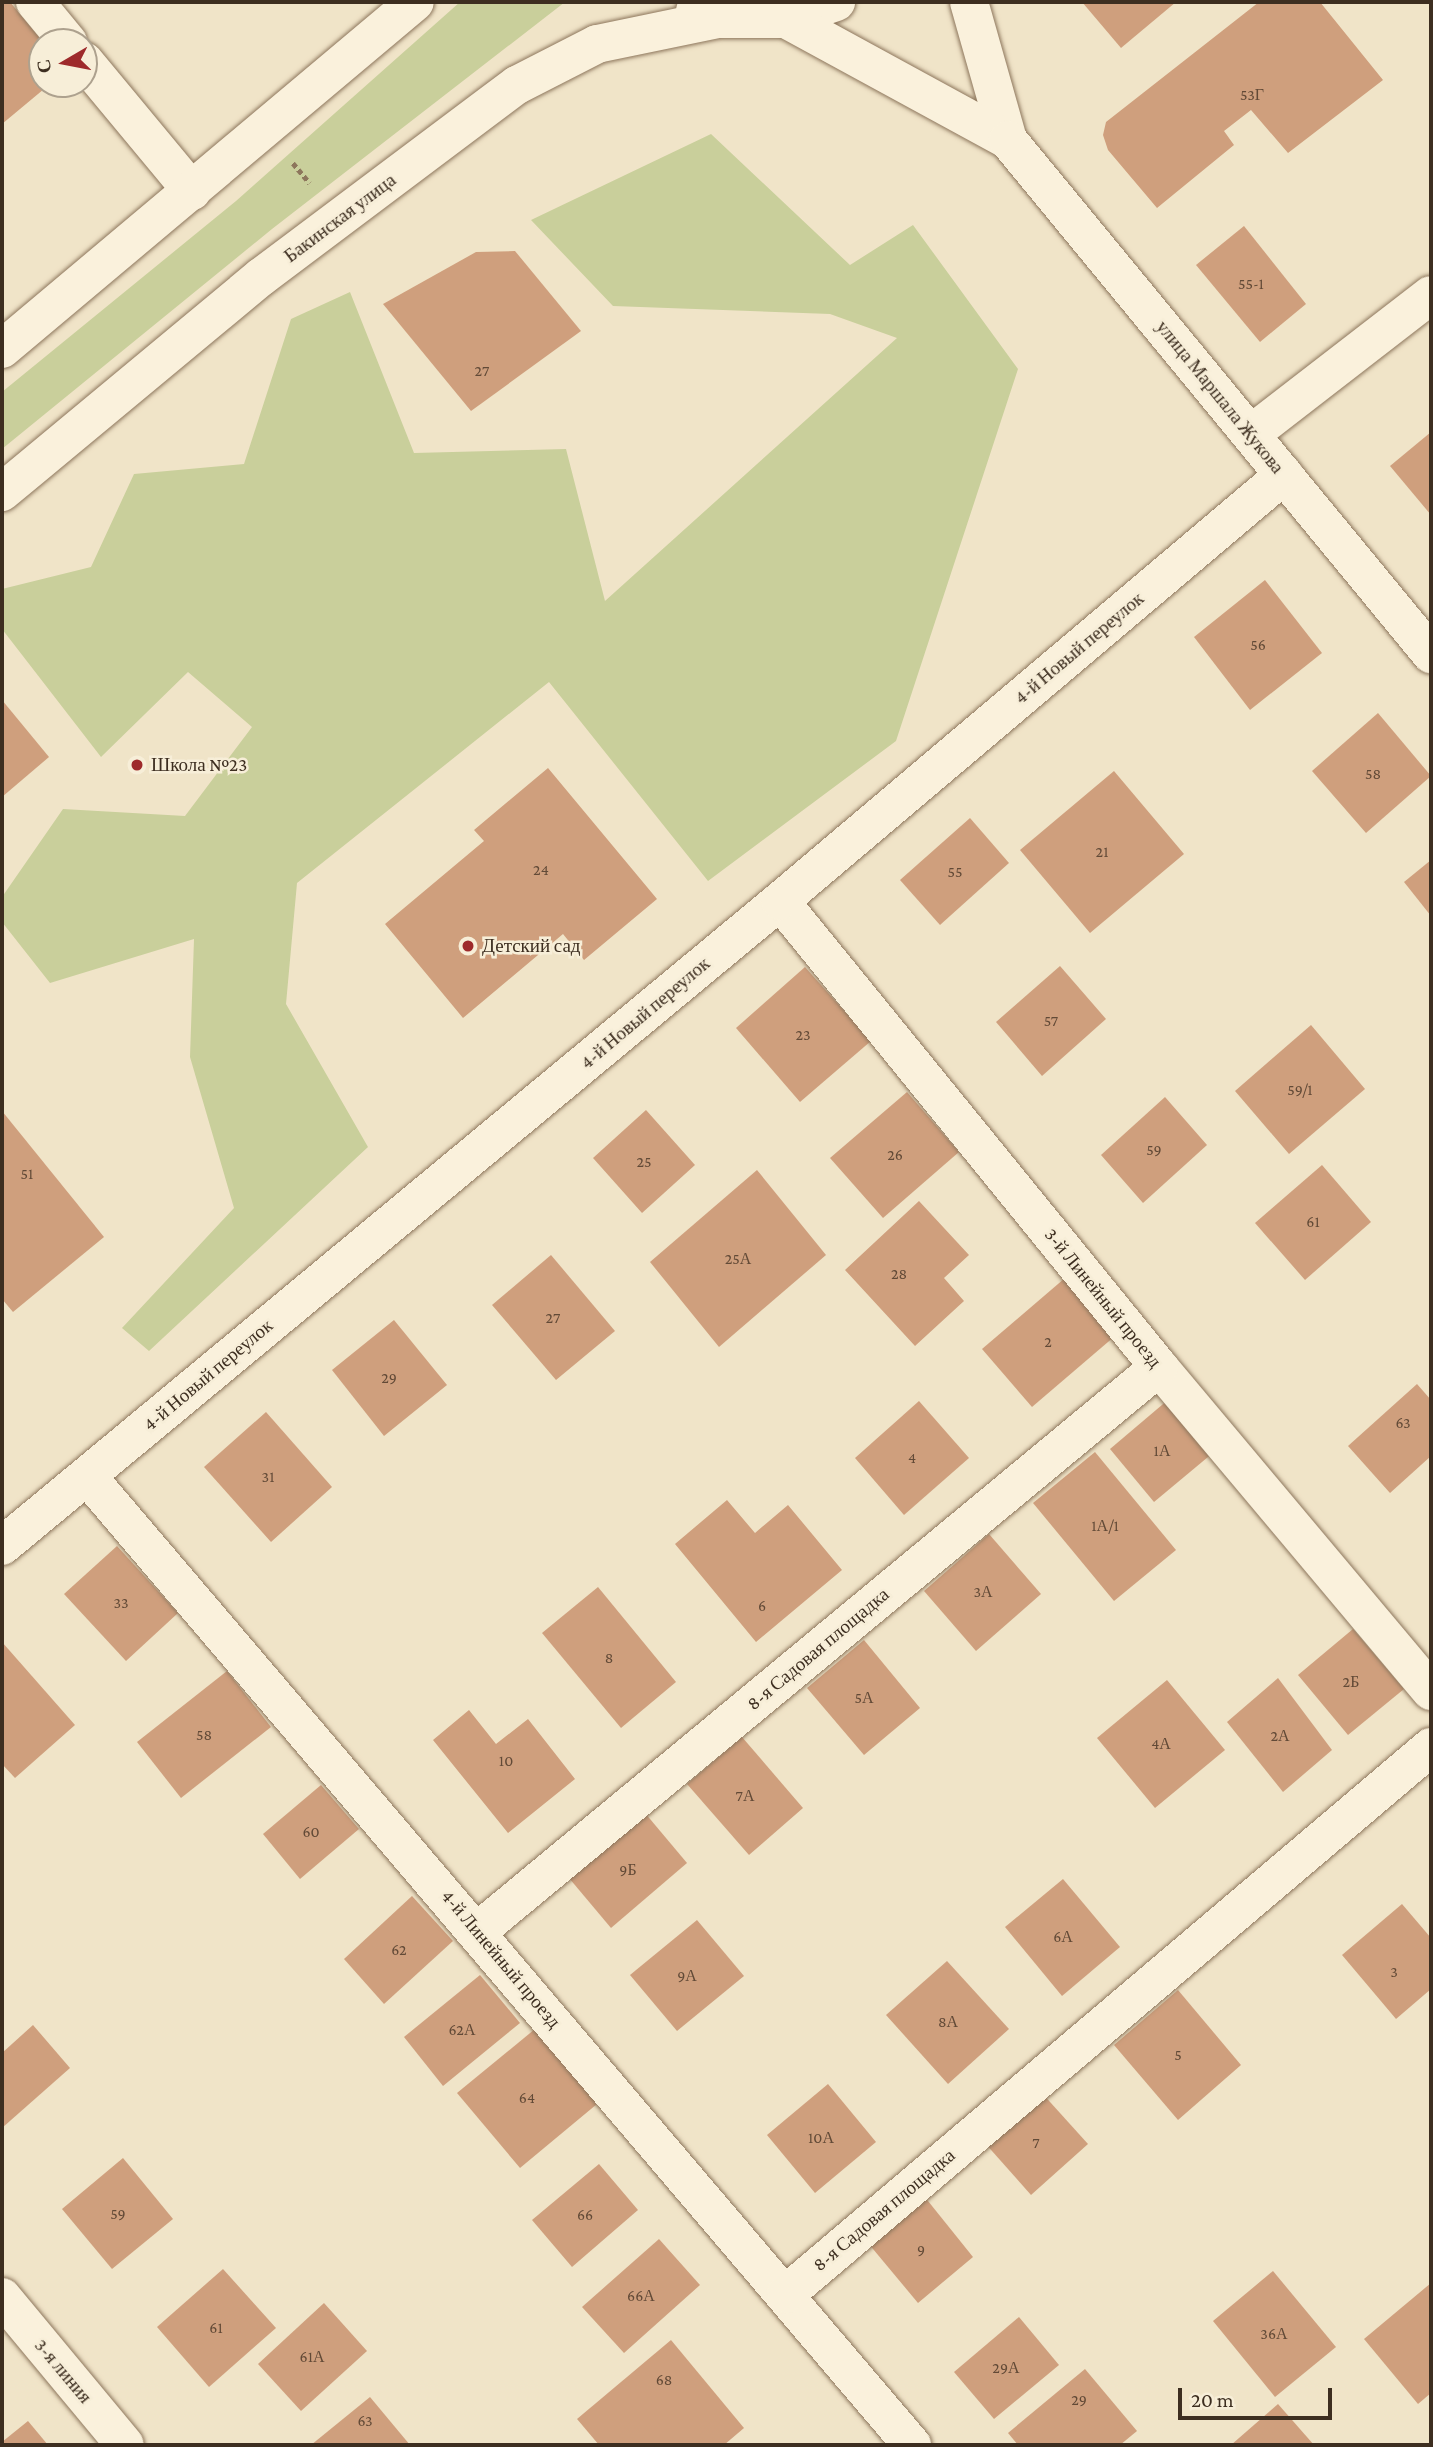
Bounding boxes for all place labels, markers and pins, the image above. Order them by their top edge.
place label: Школа №23 [151,754,247,776]
marker: Школа №23 [129,757,145,773]
place label: Детский сад [482,935,580,957]
marker: Детский сад [460,938,476,954]

